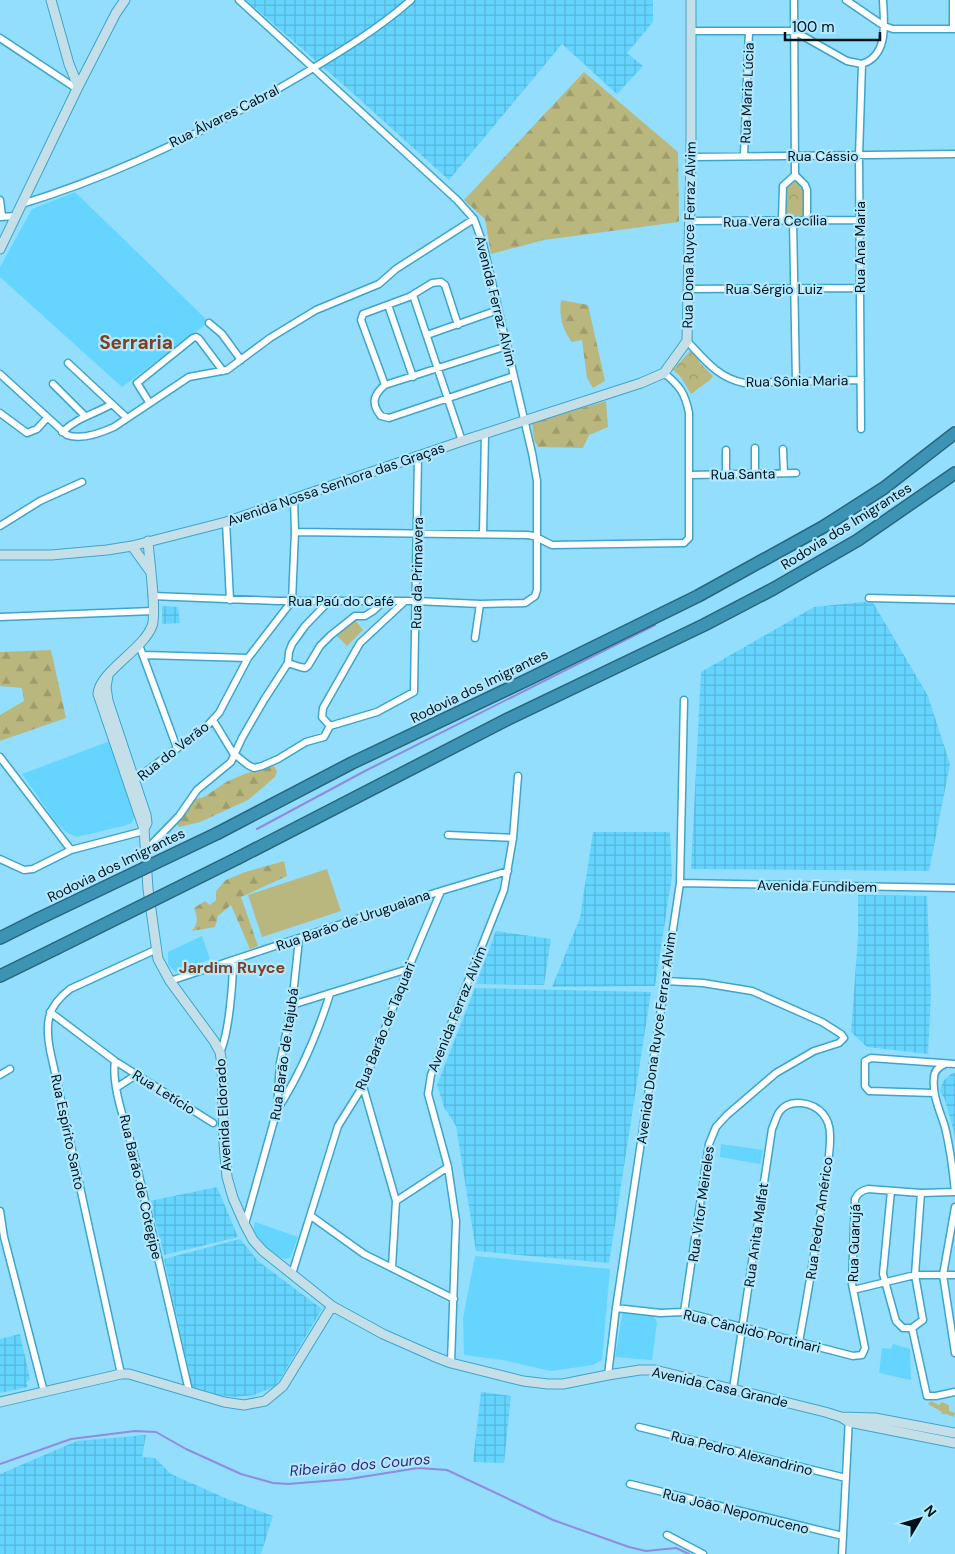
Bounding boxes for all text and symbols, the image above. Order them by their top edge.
scale bar [785,10,880,42]
text: 100 m [792,17,835,37]
street label: Rua Maria Lúcia [736,42,758,144]
street label: Rua Álvares Cabral [166,81,282,151]
street label: Rua Dona Ruyce Ferraz Alvim [678,141,700,329]
street label: Rua Cássio [787,147,859,165]
street label: Rua Ana Maria [851,201,869,293]
street label: Rua Vera Cecília [723,211,827,231]
street label: Avenida Ferraz Alvim [471,234,521,368]
street label: Rua Sérgio Luiz [725,280,823,298]
district label: Serraria [99,330,173,355]
street label: Rua Sônia Maria [746,371,848,391]
street label: Avenida Nossa Senhora das Graças [225,438,447,530]
street label: Rua Santa [711,464,775,484]
street label: Rodovia dos Imigrantes [777,478,915,574]
street label: Rua da Primavera [407,517,427,629]
street label: Rua Paú do Café [288,592,394,610]
street label: Rodovia dos Imigrantes [407,645,551,727]
street label: Rua do Verão [134,717,212,785]
street label: Rodovia dos Imigrantes [44,824,188,906]
street label: Avenida Fundibem [757,876,877,896]
street label: Rua Barão de Uruguaiana [274,885,432,955]
street label: Avenida Dona Ruyce Ferraz Alvim [632,931,680,1145]
street label: Avenida Ferraz Alvim [424,944,490,1074]
district label: Jardim Ruyce [179,957,285,978]
street label: Rua Barão de Taquari [351,959,419,1093]
street label: Rua Barão de Itajubá [266,987,302,1121]
street label: Avenida Eldorado [211,1058,235,1172]
street label: Rua Letício [129,1066,199,1118]
street label: Rua Espírito Santo [47,1073,89,1191]
street label: Rua Barão de Cotegipe [116,1113,166,1261]
street label: Rua Vitor Meireles [684,1145,718,1263]
street label: Rua Pedro Américo [801,1156,837,1280]
street label: Rua Anita Malfat [740,1182,772,1288]
street label: Rua Guarujá [844,1204,864,1282]
street label: Rua Cândido Portinari [682,1305,822,1357]
street label: Avenida Casa Grande [650,1363,790,1411]
street label: Rua Pedro Alexandrino [669,1427,815,1479]
water label: Ribeirão dos Couros [289,1449,431,1481]
street label: Rua João Nepomuceno [661,1484,811,1538]
north arrow [895,1494,945,1544]
text: N [920,1501,940,1521]

